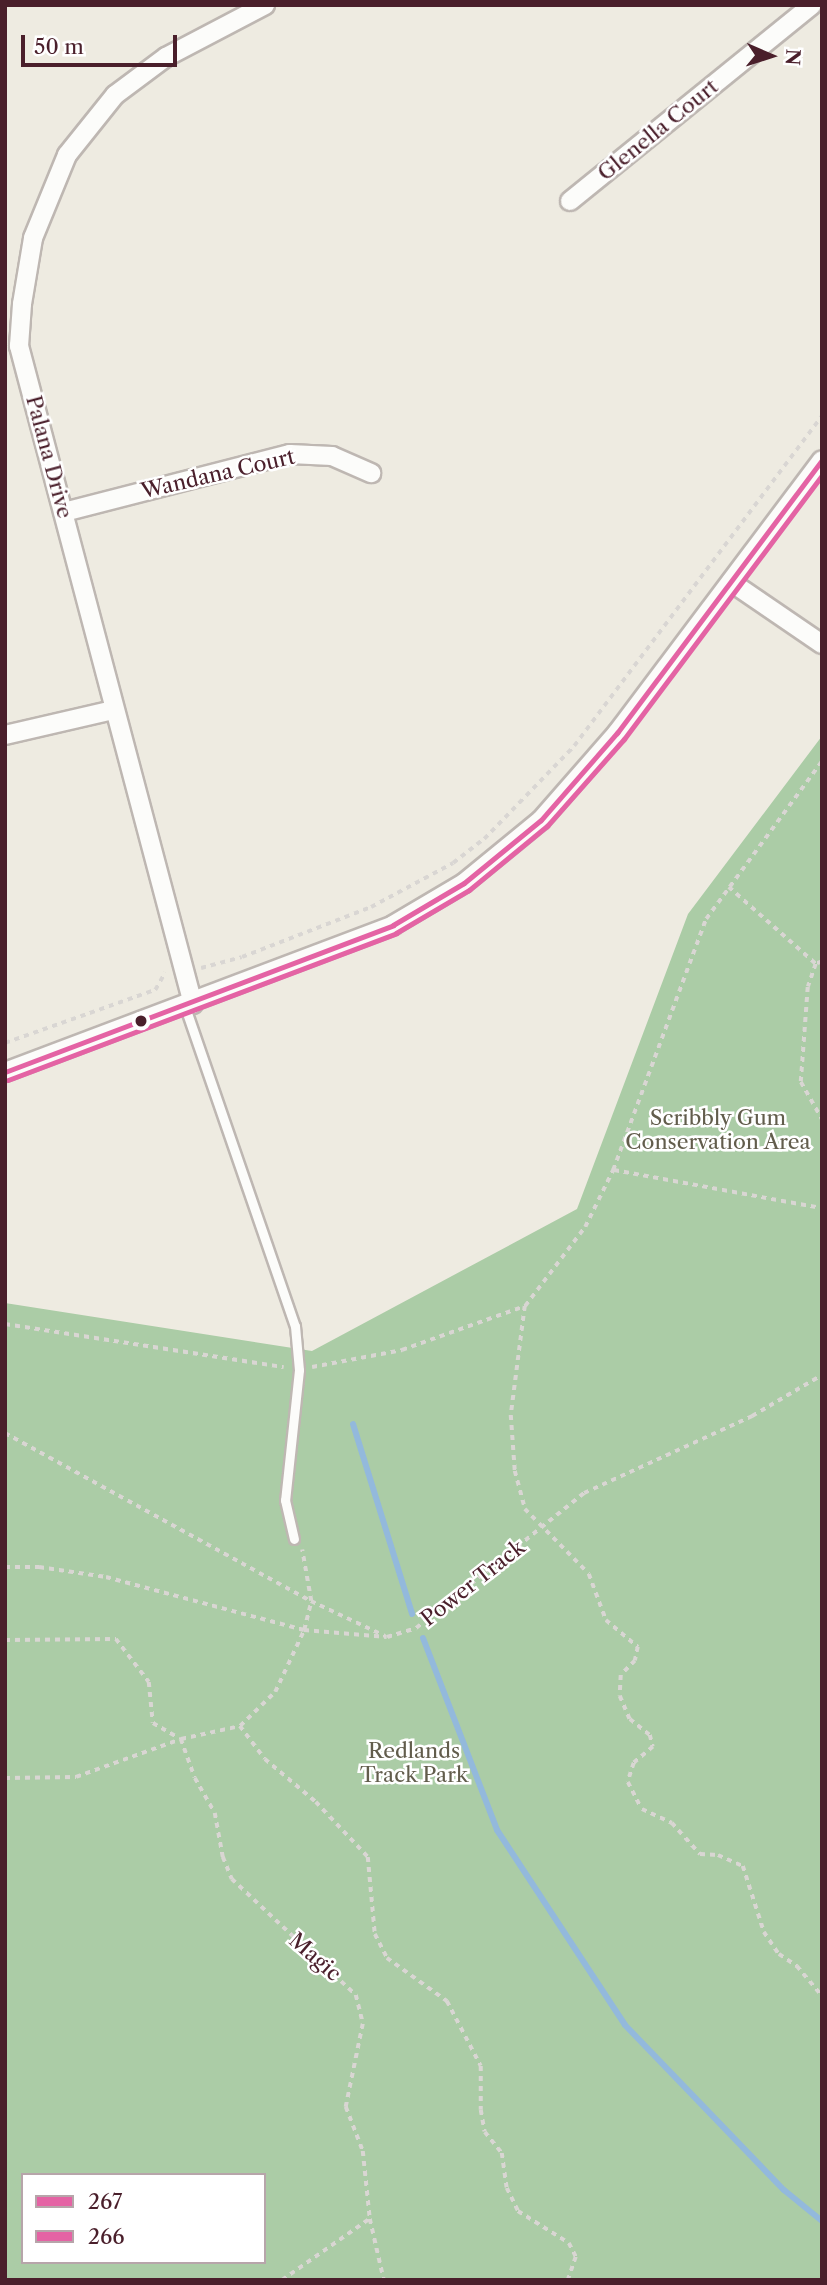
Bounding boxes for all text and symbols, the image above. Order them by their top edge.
scale bar [24,21,180,65]
north arrow [736,21,806,91]
text: 50 m [34,34,84,59]
text: N [781,48,804,66]
street label: Glenella Court [593,74,723,186]
street label: Palana Drive [20,393,78,521]
street label: Wandana Court [139,444,297,504]
unlabelled marker [134,1014,148,1028]
park label: Scribbly Gum Conservation Area [625,1105,811,1155]
street label: Power Track [416,1534,530,1632]
park label: Redlands Track Park [360,1738,468,1788]
street label: Magic [284,1928,346,1986]
legend [21,2173,266,2264]
text: 267 [88,2189,122,2214]
text: 266 [88,2224,125,2249]

